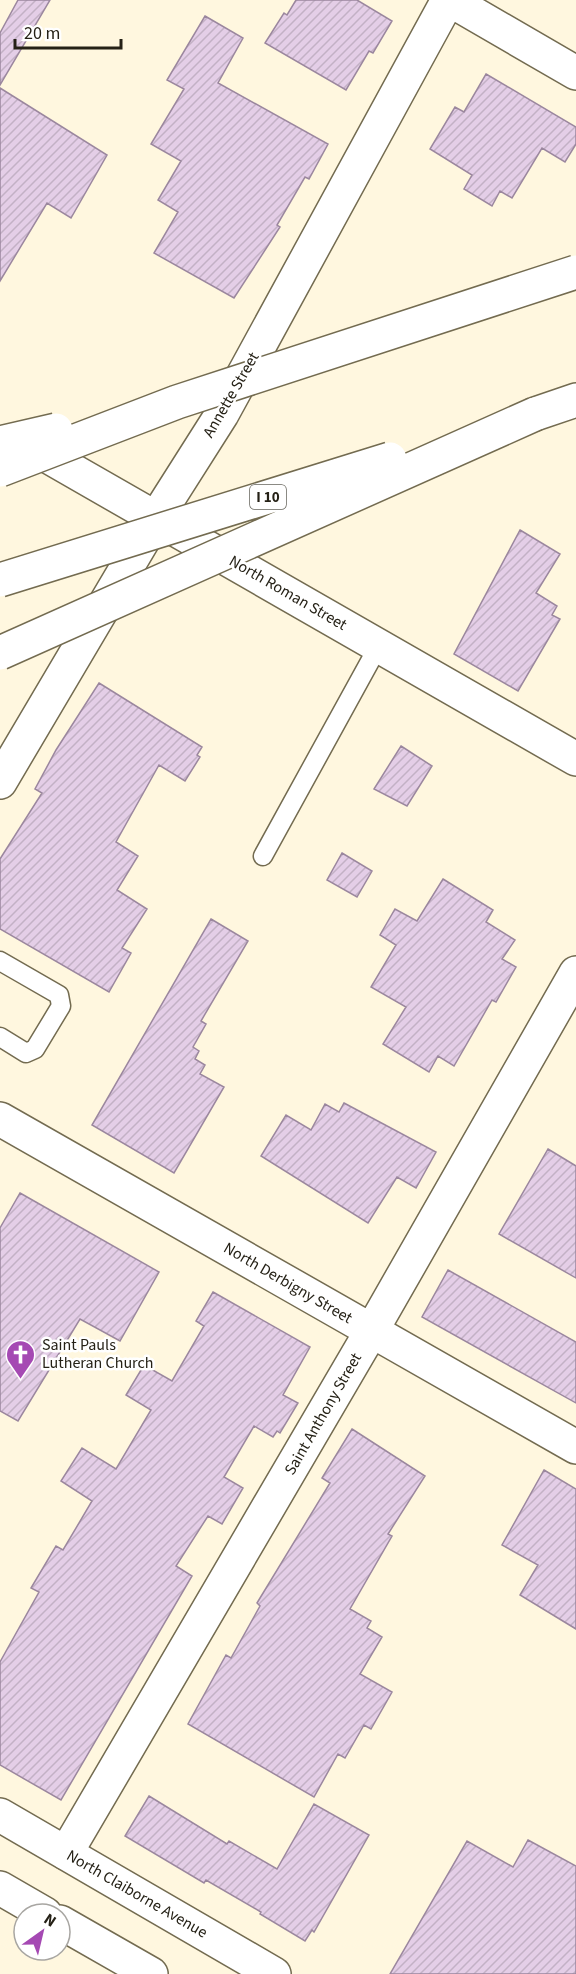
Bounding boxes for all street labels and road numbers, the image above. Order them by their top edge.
street label: Annette Street [198,348,265,442]
road number: I 10 [250,485,286,509]
street label: North Roman Street [225,550,352,636]
street label: North Derbigny Street [219,1237,357,1329]
street label: Saint Anthony Street [279,1348,367,1479]
street label: North Claiborne Avenue [62,1845,212,1943]

